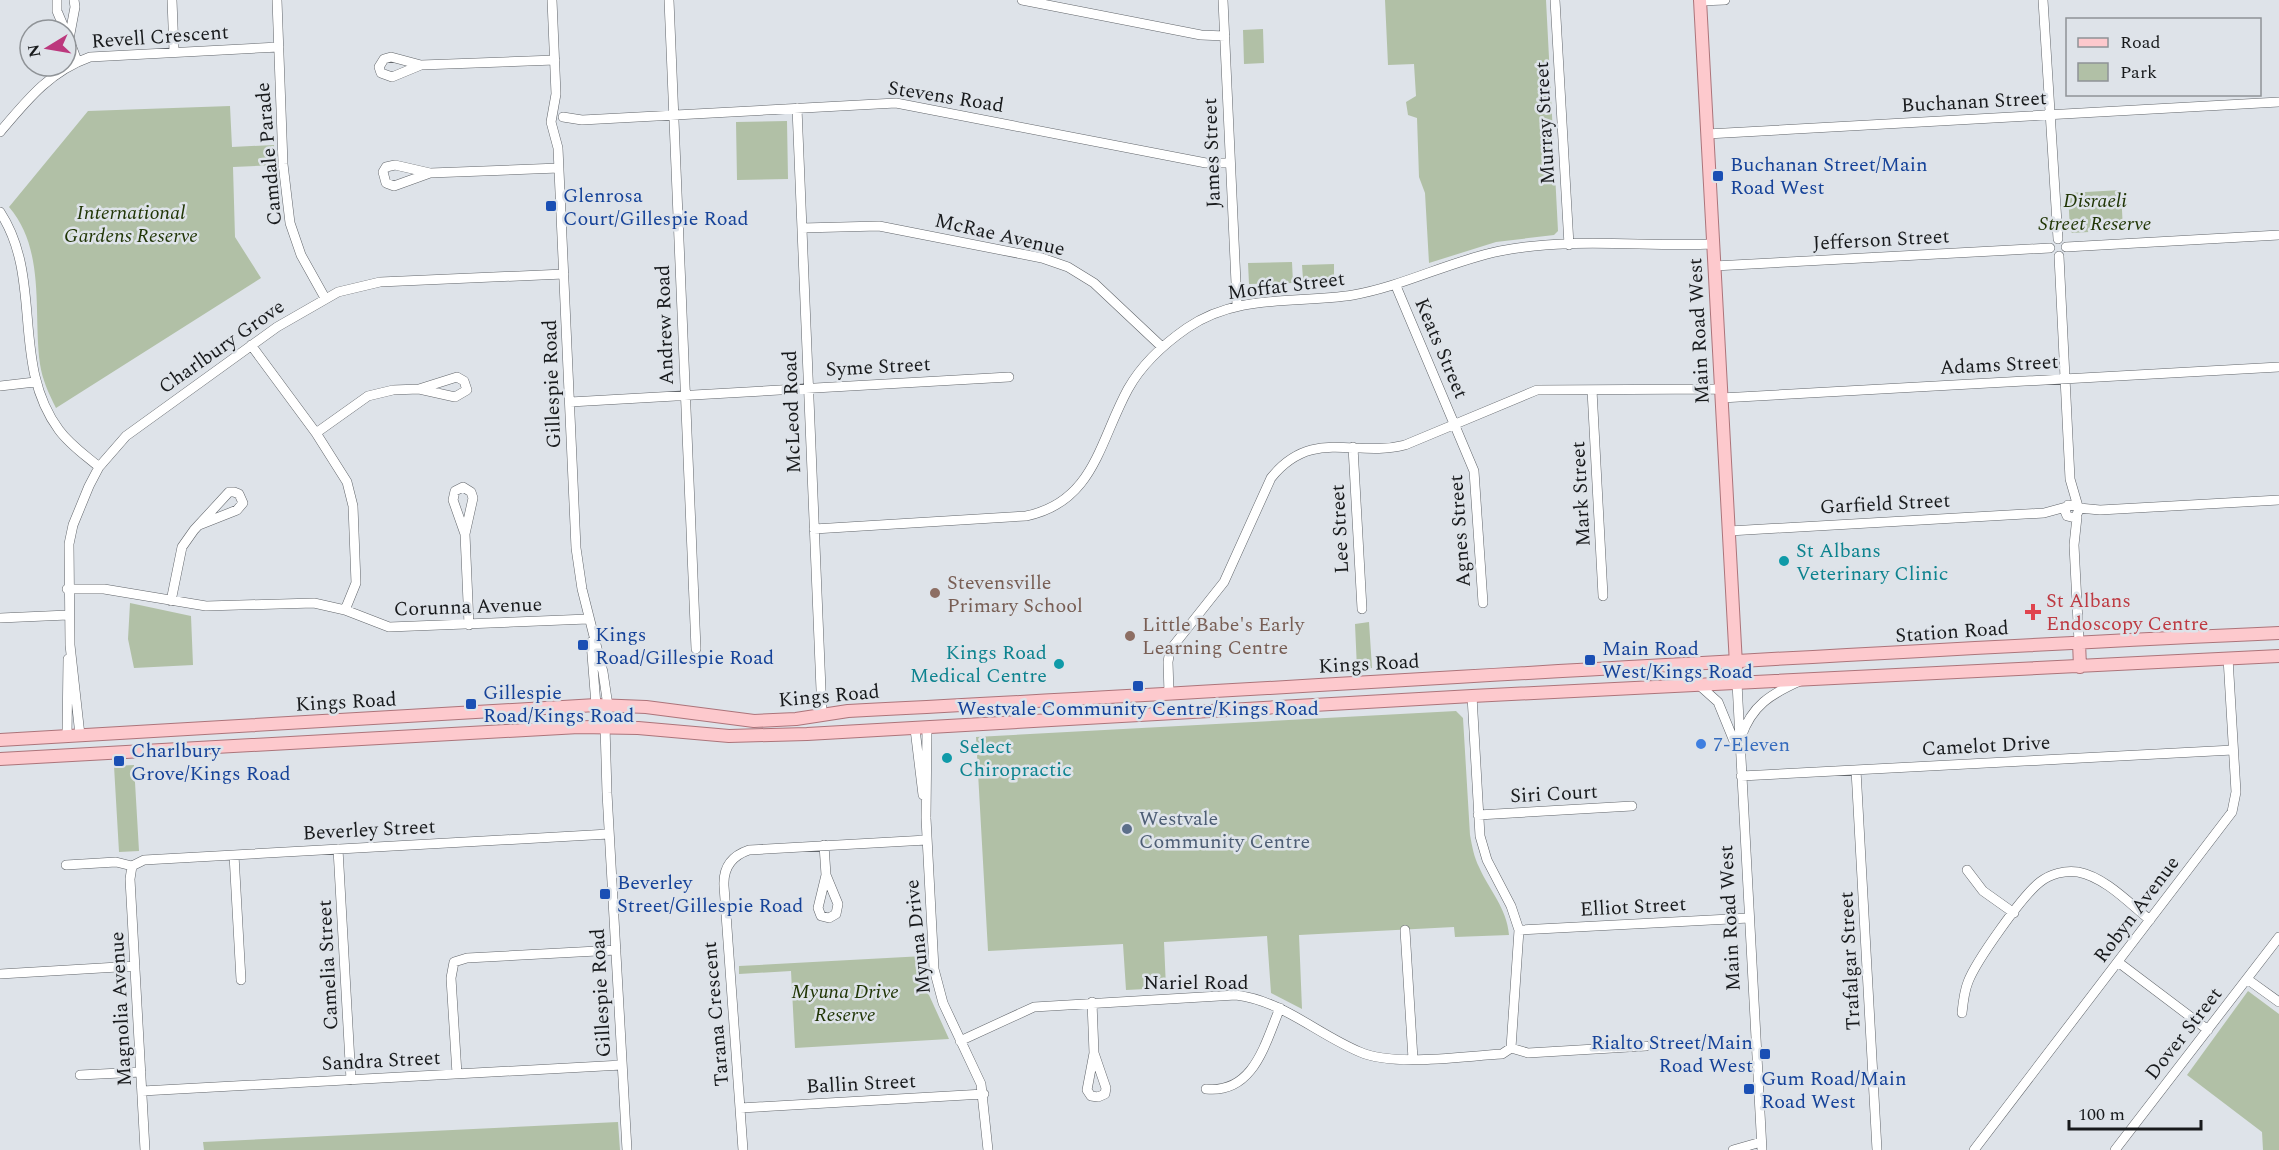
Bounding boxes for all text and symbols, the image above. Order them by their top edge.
street label: Revell Crescent [90,17,230,57]
north arrow [18,18,78,78]
legend [2066,18,2261,96]
text: Road [2120,29,2161,56]
text: N [21,42,47,59]
text: Park [2120,59,2157,86]
street label: Murray Street [1527,61,1563,185]
street label: Stevens Road [886,73,1006,121]
street label: Camdale Parade [248,81,290,227]
street label: Buchanan Street [1900,83,2048,121]
street label: James Street [1195,97,1229,208]
place label: Buchanan Street/Main Road West [1730,150,1928,203]
marker: Buchanan Street/Main Road West [1711,169,1725,183]
place label: Glenrosa Court/Gillespie Road [563,181,749,234]
park label: Disraeli Street Reserve [2039,186,2152,239]
park label: International Gardens Reserve [64,198,198,251]
marker: Glenrosa Court/Gillespie Road [544,199,558,213]
street label: McRae Avenue [932,205,1068,265]
street label: Jefferson Street [1812,221,1950,259]
street label: Main Road West [1680,257,1718,405]
street label: Andrew Road [648,264,682,386]
street label: Moffat Street [1226,264,1347,308]
street label: Charlbury Grove [152,292,291,402]
street label: Keats Street [1406,293,1476,403]
street label: Gillespie Road [535,319,569,449]
street label: Adams Street [1939,347,2059,383]
street label: Syme Street [825,349,931,385]
street label: McLeod Road [775,350,809,474]
street label: Mark Street [1563,440,1599,547]
street label: Agnes Street [1441,474,1479,588]
street label: Lee Street [1323,483,1357,574]
street label: Garfield Street [1819,486,1951,522]
place label: St Albans Veterinary Clinic [1796,536,1948,589]
marker: St Albans Veterinary Clinic [1777,554,1791,568]
place label: Stevensville Primary School [947,568,1083,621]
marker: Stevensville Primary School [928,586,942,600]
place label: St Albans Endoscopy Centre [2046,586,2208,639]
street label: Corunna Avenue [393,589,543,625]
marker: St Albans Endoscopy Centre [2024,603,2042,621]
place label: Little Babe's Early Learning Centre [1142,610,1306,663]
street label: Station Road [1894,613,2010,651]
place label: Kings Road/Gillespie Road [595,620,774,673]
marker: Little Babe's Early Learning Centre [1123,629,1137,643]
place label: Main Road West/Kings Road [1602,634,1753,687]
marker: Kings Road/Gillespie Road [576,638,590,652]
place label: Kings Road Medical Centre [910,638,1047,691]
street label: Kings Road [1318,646,1420,682]
marker: Main Road West/Kings Road [1583,653,1597,667]
marker: Kings Road Medical Centre [1052,657,1066,671]
street label: Kings Road [777,677,881,715]
place label: Gillespie Road/Kings Road [483,678,635,731]
marker: Westvale Community Centre/Kings Road [1131,679,1145,693]
street label: Kings Road [295,684,397,720]
place label: Westvale Community Centre/Kings Road [957,694,1319,724]
marker: Gillespie Road/Kings Road [464,697,478,711]
street label: Camelot Drive [1921,728,2051,764]
place label: 7-Eleven [1713,730,1790,760]
place label: Select Chiropractic [959,732,1072,785]
place label: Charlbury Grove/Kings Road [131,736,291,789]
marker: 7-Eleven [1694,737,1708,751]
marker: Select Chiropractic [940,751,954,765]
marker: Charlbury Grove/Kings Road [112,754,126,768]
street label: Siri Court [1510,777,1599,811]
place label: Westvale Community Centre [1139,804,1310,857]
street label: Beverley Street [302,812,436,848]
marker: Westvale Community Centre [1120,822,1134,836]
street label: Main Road West [1711,844,1749,992]
street label: Robyn Avenue [2086,850,2187,969]
place label: Beverley Street/Gillespie Road [617,868,804,921]
street label: Myuna Drive [897,878,939,996]
marker: Beverley Street/Gillespie Road [598,887,612,901]
street label: Elliot Street [1579,889,1687,925]
street label: Trafalgar Street [1831,891,1869,1031]
street label: Camelia Street [310,899,346,1031]
street label: Gillespie Road [583,928,619,1058]
street label: Magnolia Avenue [102,931,140,1087]
street label: Tarana Crescent [695,940,737,1088]
street label: Nariel Road [1143,968,1249,998]
park label: Myuna Drive Reserve [791,977,899,1030]
street label: Dover Street [2138,981,2230,1087]
place label: Rialto Street/Main Road West [1591,1028,1753,1081]
street label: Sandra Street [321,1043,441,1079]
marker: Rialto Street/Main Road West [1758,1047,1772,1061]
place label: Gum Road/Main Road West [1761,1064,1907,1117]
street label: Ballin Street [805,1066,917,1102]
marker: Gum Road/Main Road West [1742,1082,1756,1096]
scale bar [2069,1093,2201,1131]
text: 100 m [2078,1101,2125,1128]

